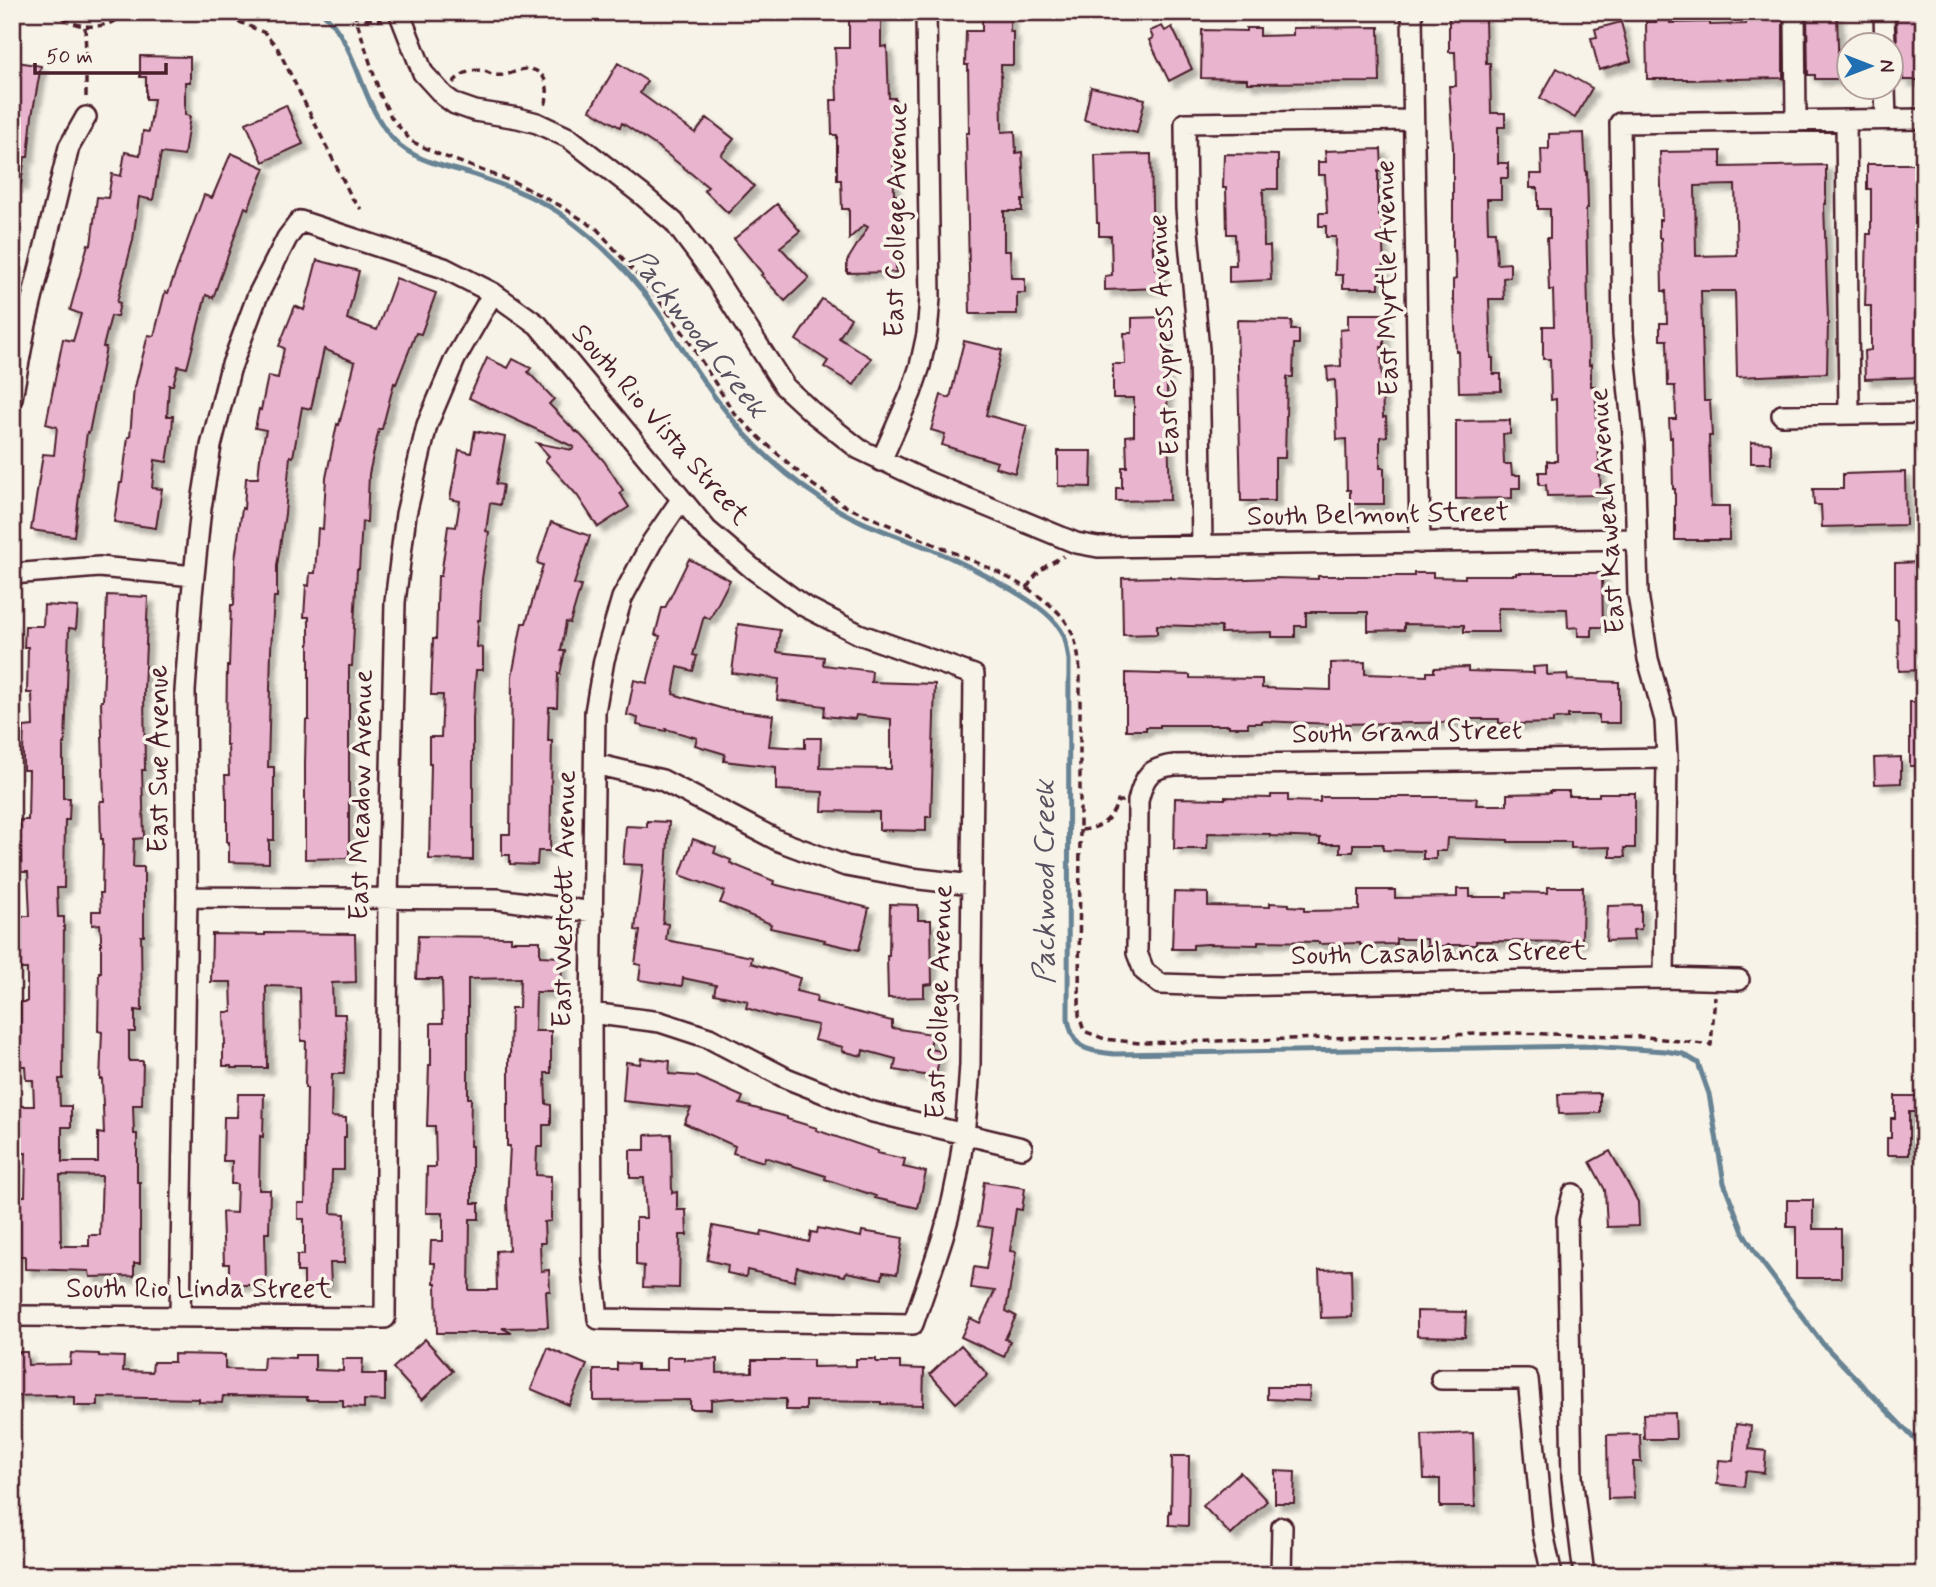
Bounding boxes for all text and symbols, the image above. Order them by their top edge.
scale bar [35,32,166,76]
north arrow [1834,32,1904,102]
text: 50 m [46,43,93,71]
text: N [1873,60,1898,72]
street label: East College Avenue [876,102,918,338]
street label: East Myrtle Avenue [1367,159,1409,397]
street label: East Cypress Avenue [1140,213,1190,457]
water label: Packwood Creek [620,242,777,427]
street label: South Rio Vista Street [562,316,758,534]
street label: East Kaweah Avenue [1581,387,1635,635]
street label: South Belmont Street [1247,494,1509,536]
street label: East Sue Avenue [141,665,178,853]
street label: East Meadow Avenue [341,669,383,921]
street label: South Grand Street [1291,712,1523,754]
street label: East Westcott Avenue [544,770,586,1028]
water label: Packwood Creek [1026,779,1065,984]
street label: East College Avenue [917,884,963,1120]
street label: South Casablanca Street [1290,933,1588,975]
street label: South Rio Linda Street [66,1271,333,1308]

